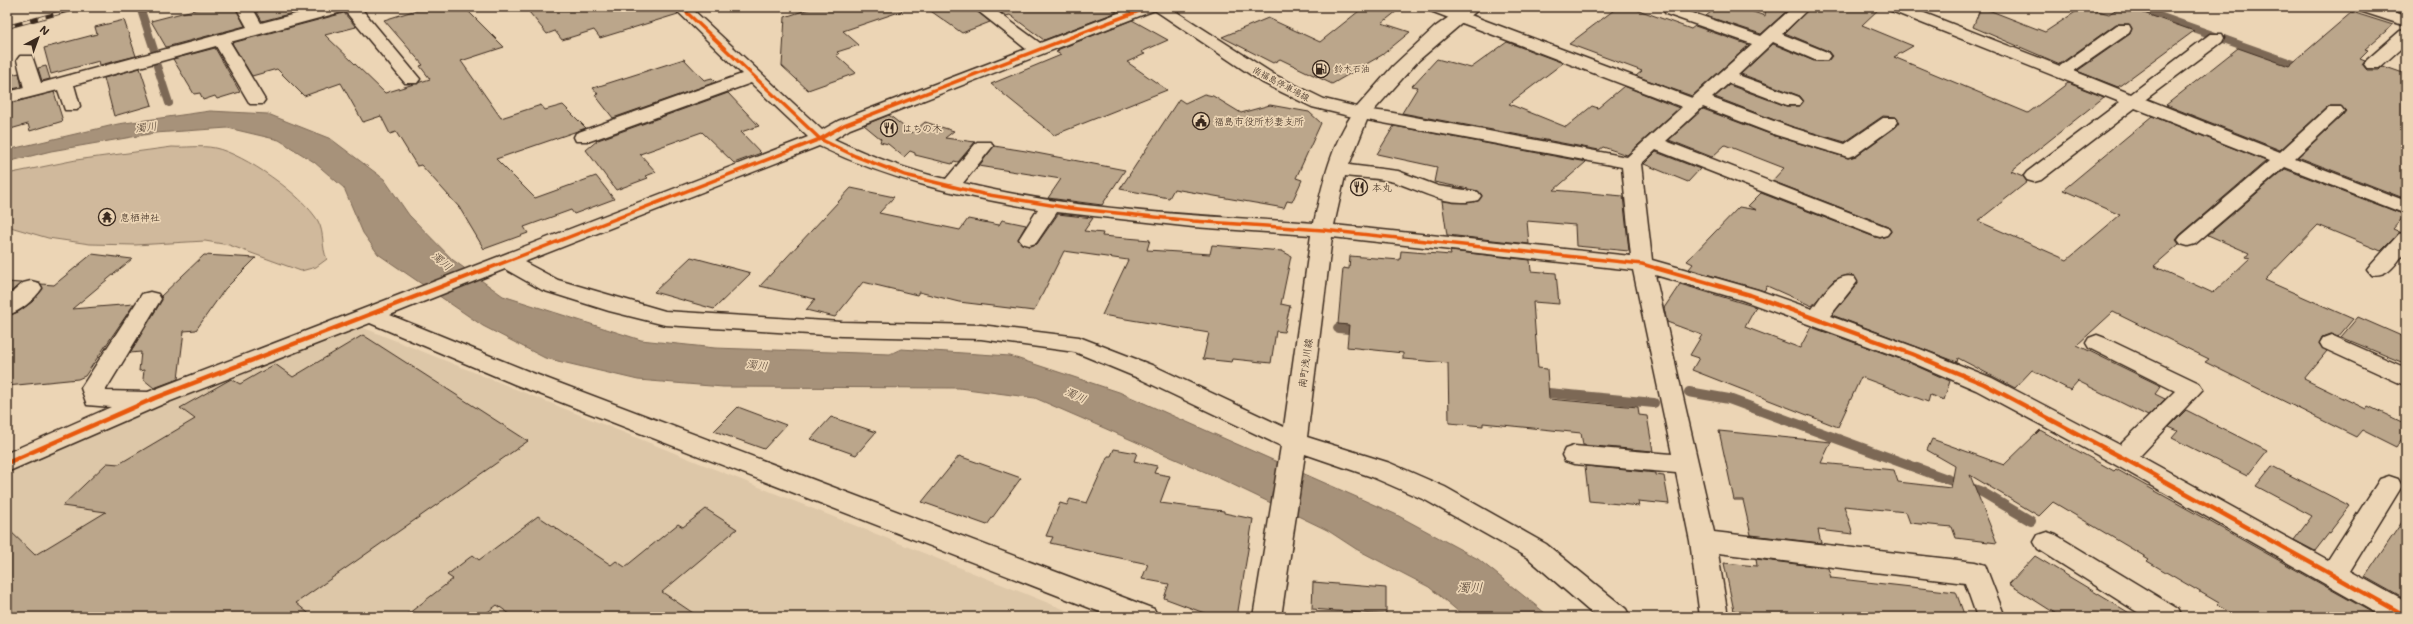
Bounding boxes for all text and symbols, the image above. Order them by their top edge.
north arrow [18,18,58,58]
text: N [37,22,53,38]
fuel station icon: 鈴木石油 [1311,59,1331,79]
place label: 鈴木石油 [1334,63,1370,74]
street label: 南福島停車場線 [1251,64,1312,103]
public building icon: 福島市役所杉妻支所 [1191,111,1211,131]
place label: 福島市役所杉妻支所 [1214,114,1304,128]
water label: 濁川 [134,118,158,135]
restaurant icon: はちの木 [879,118,899,138]
place label: はちの木 [902,121,942,135]
restaurant icon: 本丸 [1349,177,1369,197]
place label: 本丸 [1372,180,1392,194]
temple icon: 息栖神社 [97,207,117,227]
place label: 息栖神社 [120,210,160,224]
water label: 濁川 [429,248,456,273]
street label: 南町浅川線 [1295,337,1315,389]
water label: 濁川 [745,356,769,373]
water label: 濁川 [1063,383,1089,406]
water label: 濁川 [1457,578,1483,595]

